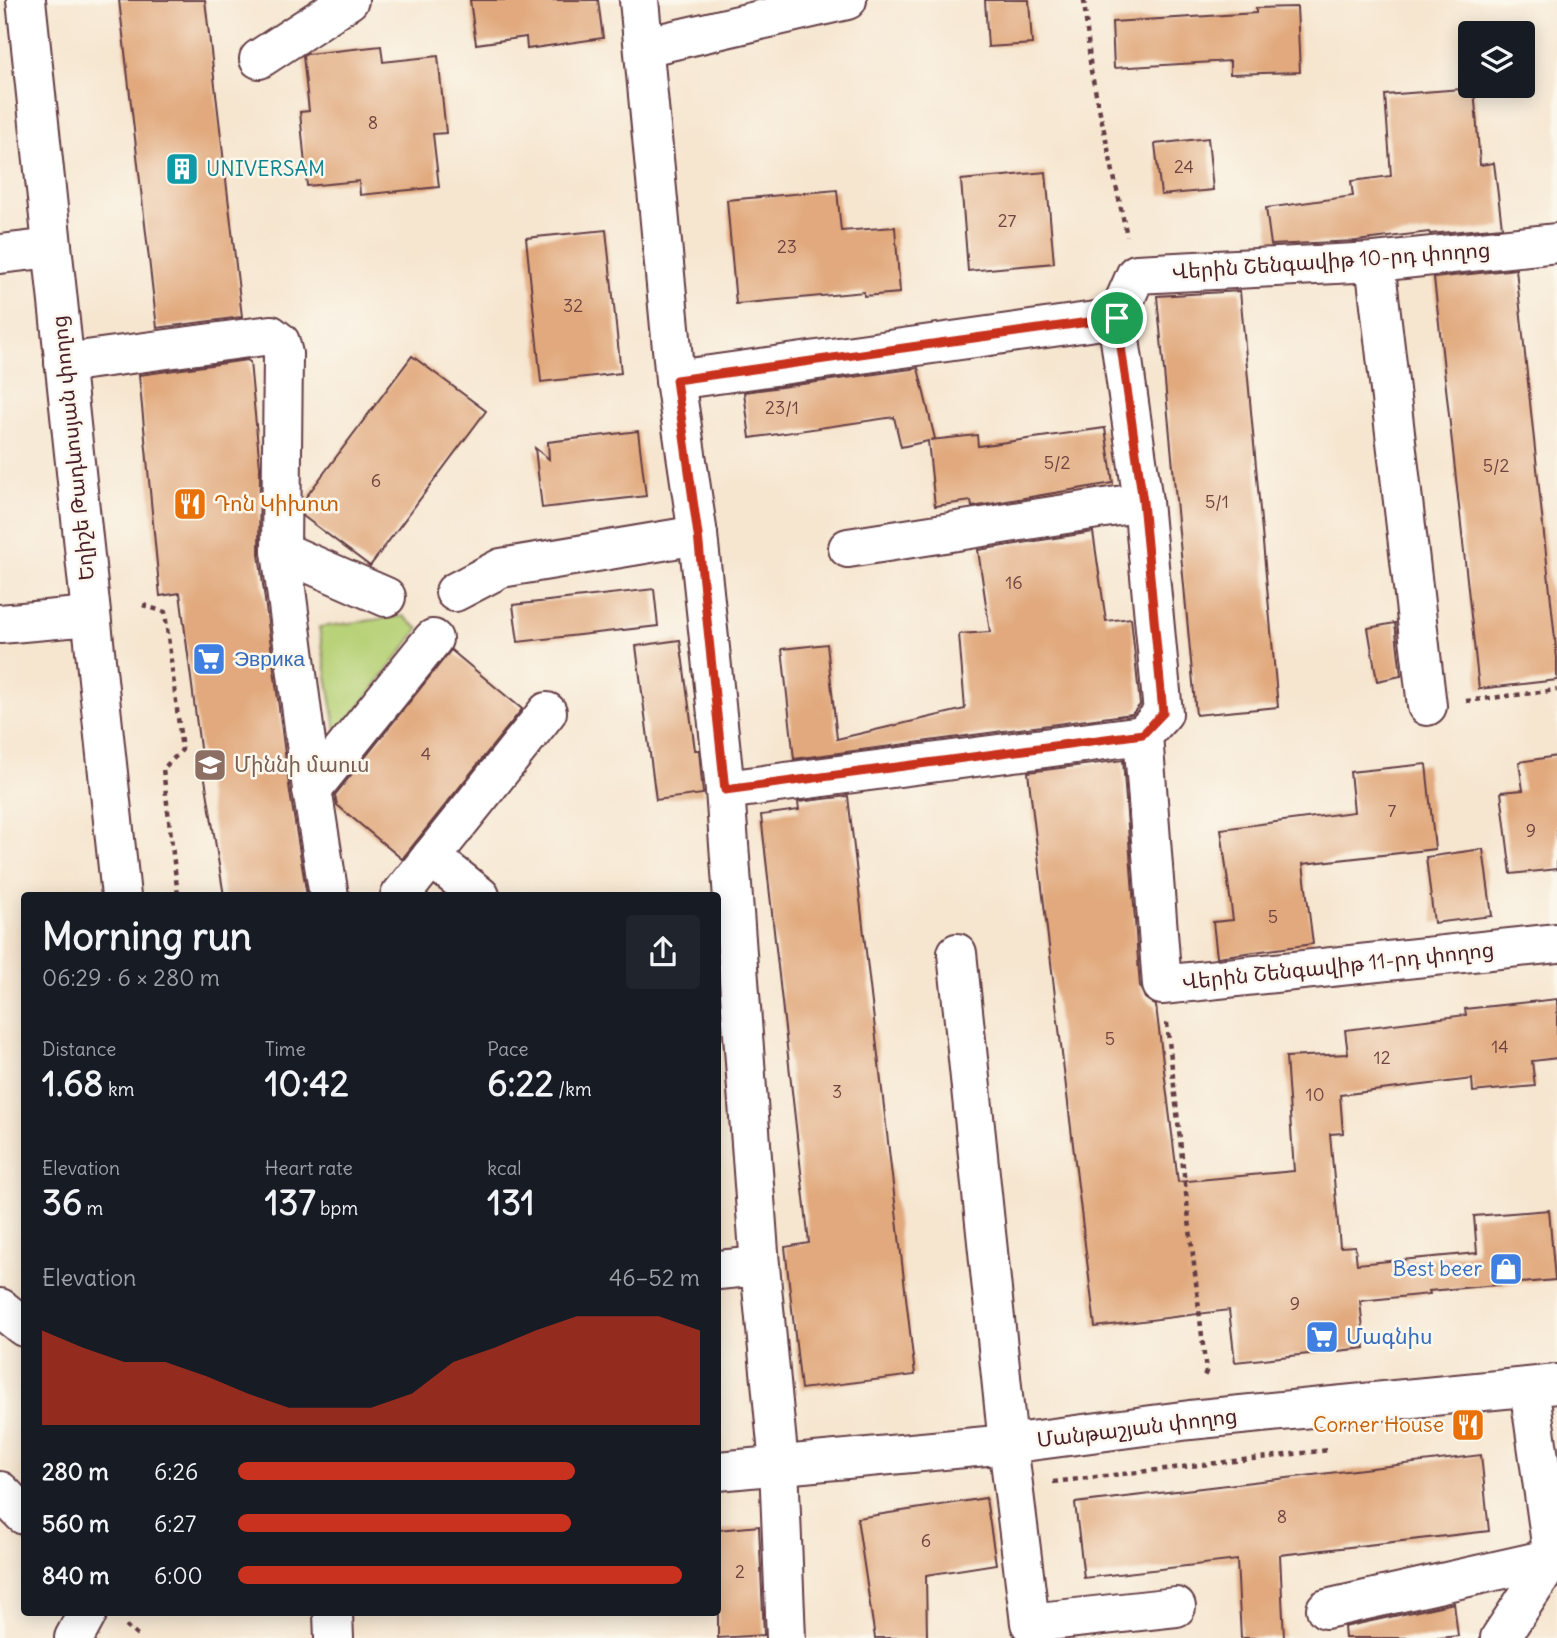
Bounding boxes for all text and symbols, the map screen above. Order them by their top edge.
map controls [1458,21,1535,98]
button: layers [1458,21,1535,98]
house number: 8 [368,111,378,134]
building icon: UNIVERSAM [163,150,201,188]
place label: UNIVERSAM [206,155,325,182]
house number: 24 [1174,155,1194,178]
house number: 27 [998,209,1017,232]
house number: 23 [777,235,797,258]
street label: Վերին Շենգավիթ 10-րդ փողոց [1171,236,1491,285]
pin [1087,288,1147,348]
house number: 32 [563,294,583,317]
icon: arrive [1098,299,1136,337]
street label: Եղիշե Թադևոսյան փողոց [45,314,100,582]
house number: 23/1 [765,396,799,419]
house number: 5/2 [1044,451,1071,474]
house number: 5/2 [1483,454,1510,477]
house number: 6 [371,469,381,492]
restaurant icon: Դոն Կիխոտ [171,485,209,523]
place label: Դոն Կիխոտ [214,490,339,517]
house number: 5/1 [1205,490,1229,513]
house number: 16 [1005,571,1023,594]
supermarket icon: Эврика [190,640,228,678]
place label: Эврика [234,645,305,672]
house number: 4 [421,742,431,765]
school or university icon: Միննի մաուս [191,746,229,784]
place label: Միննի մաուս [234,751,370,778]
house number: 7 [1388,799,1397,822]
house number: 9 [1526,819,1536,842]
house number: 5 [1268,905,1278,928]
text: Morning run [42,913,252,960]
button: share [626,915,700,989]
street label: Վերին Շենգավիթ 11-րդ փողոց [1180,936,1495,995]
text: 06:29 · 6 × 280 m [42,963,220,992]
house number: 5 [1105,1027,1115,1050]
house number: 14 [1491,1035,1509,1058]
text: Distance [42,1037,116,1061]
text: Time [265,1037,306,1061]
text: Pace [487,1037,529,1061]
house number: 12 [1373,1046,1391,1069]
text: 1.68 [42,1061,104,1105]
text: 10:42 [265,1061,349,1105]
text: 6:22 [487,1061,554,1105]
text: km [104,1077,134,1101]
text: /km [554,1077,592,1101]
house number: 3 [832,1080,842,1103]
house number: 10 [1306,1083,1325,1106]
text: Elevation [42,1156,120,1180]
text: Heart rate [265,1156,353,1180]
text: kcal [487,1156,522,1180]
text: 36 [42,1180,82,1224]
text: 137 [265,1180,316,1224]
text: 131 [487,1180,535,1224]
text: m [82,1196,103,1220]
text: bpm [316,1196,358,1220]
shop icon: Best beer [1487,1250,1525,1288]
place label: Best beer [1392,1255,1482,1282]
text: Elevation [42,1263,136,1292]
text: 46–52 m [609,1263,700,1292]
house number: 9 [1290,1292,1300,1315]
supermarket icon: Մագնիս [1303,1318,1341,1356]
place label: Մագնիս [1346,1323,1433,1350]
street label: Մանթաշյան փողոց [1035,1402,1239,1453]
restaurant icon: Corner House [1449,1406,1487,1444]
place label: Corner House [1313,1411,1444,1438]
text: 280 m [42,1457,109,1486]
text: 6:26 [154,1457,198,1486]
house number: 8 [1277,1505,1287,1528]
text: 560 m [42,1509,109,1538]
text: 6:27 [154,1509,196,1538]
house number: 6 [921,1529,931,1552]
house number: 2 [735,1560,745,1583]
text: 840 m [42,1561,109,1590]
text: 6:00 [154,1561,203,1590]

